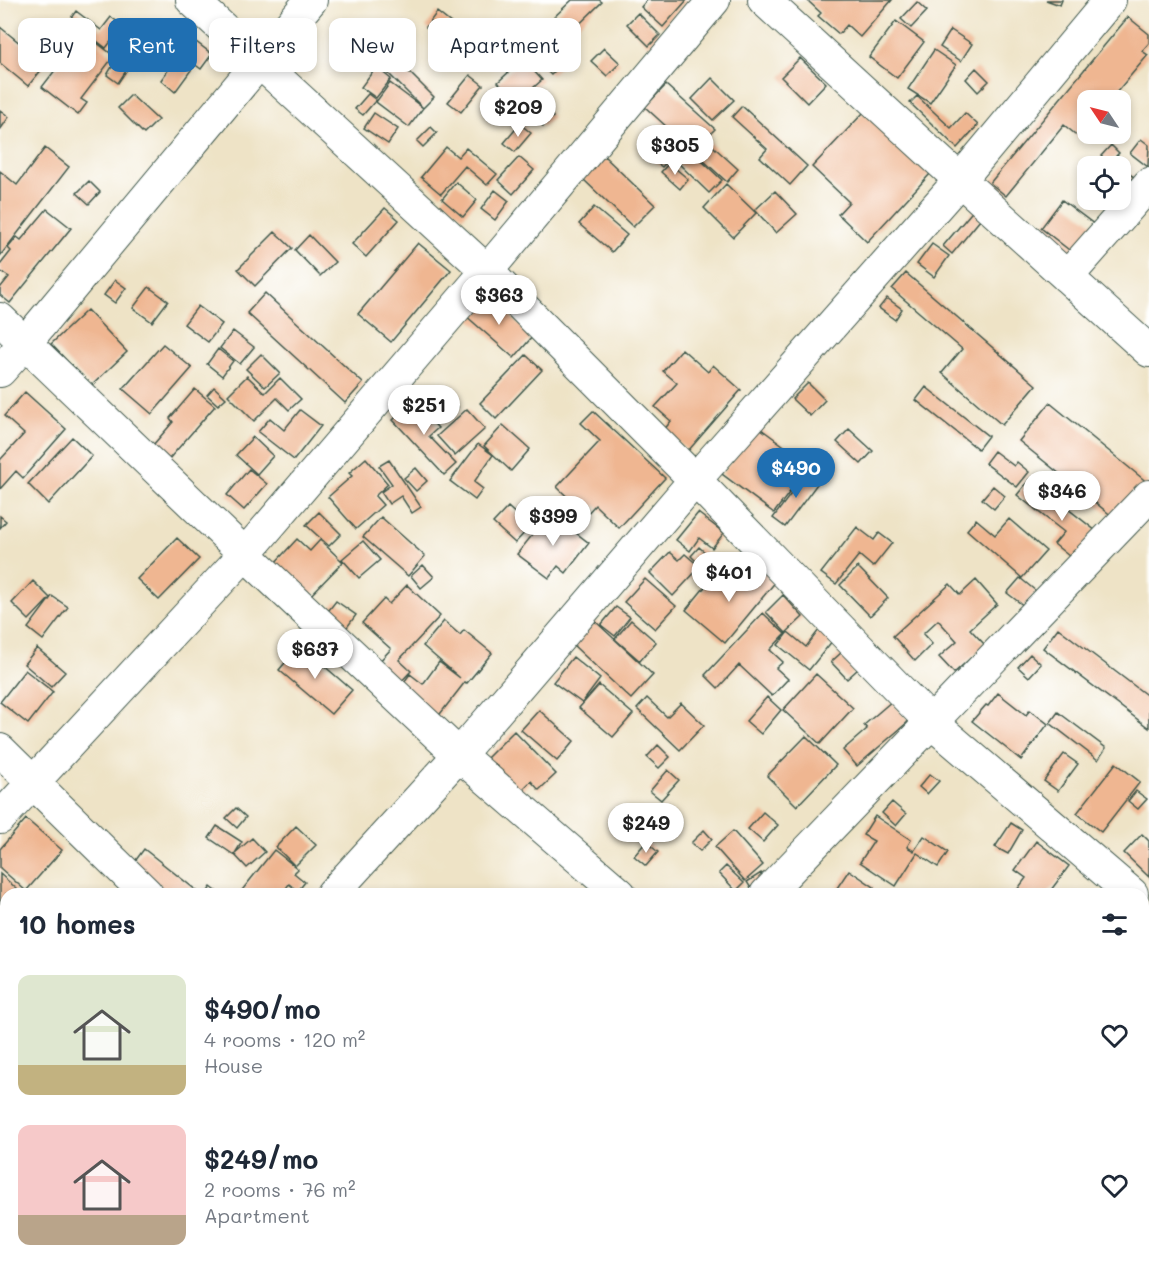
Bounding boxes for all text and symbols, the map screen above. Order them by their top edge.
chip: Buy [18,18,96,72]
chip: Rent [108,18,197,72]
chip: Filters [209,18,317,72]
chip: New [329,18,416,72]
chip: Apartment [428,18,581,72]
pin: $209 [482,87,554,138]
north arrow [1077,90,1131,144]
map controls [1077,90,1131,210]
text: $209 [494,93,542,119]
pin: $305 [639,125,711,176]
text: $305 [651,131,699,157]
button: locate [1077,156,1131,210]
pin: $363 [463,275,535,326]
text: $363 [475,281,523,307]
pin: $251 [388,385,460,436]
text: $251 [402,391,446,417]
pin: $490 [760,448,832,499]
text: $490 [771,454,821,480]
pin: $346 [1026,471,1098,522]
text: $346 [1037,477,1087,503]
pin: $399 [517,496,589,547]
text: $399 [529,502,577,528]
pin: $401 [693,552,765,603]
text: $401 [706,558,752,584]
pin: $637 [279,629,351,680]
text: $637 [291,635,339,661]
pin: $249 [610,803,682,854]
text: $249 [622,809,670,835]
text: 10 homes [18,907,136,941]
icon: filters [1098,908,1131,941]
text: $490/mo [204,992,321,1026]
icon: home [66,999,138,1071]
icon: heart [1098,1019,1131,1052]
text: 4 rooms · 120 m² [204,1026,365,1052]
text: House [204,1052,263,1078]
text: $249/mo [204,1142,318,1176]
icon: home [66,1149,138,1221]
icon: heart [1098,1169,1131,1202]
text: 2 rooms · 76 m² [204,1176,356,1202]
text: Apartment [204,1202,310,1228]

